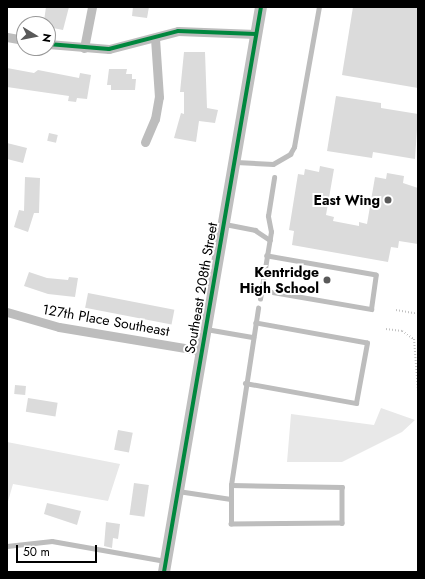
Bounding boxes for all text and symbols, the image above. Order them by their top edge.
north arrow [16,16,56,56]
text: N [38,32,55,44]
place label: East Wing [314,192,380,208]
marker: East Wing [383,195,393,205]
street label: Southeast 208th Street [181,221,221,355]
place label: Kentridge High School [239,264,319,296]
marker: Kentridge High School [322,275,332,285]
street label: 127th Place Southeast [41,301,171,339]
scale bar [18,537,99,563]
text: 50 m [23,543,50,561]

